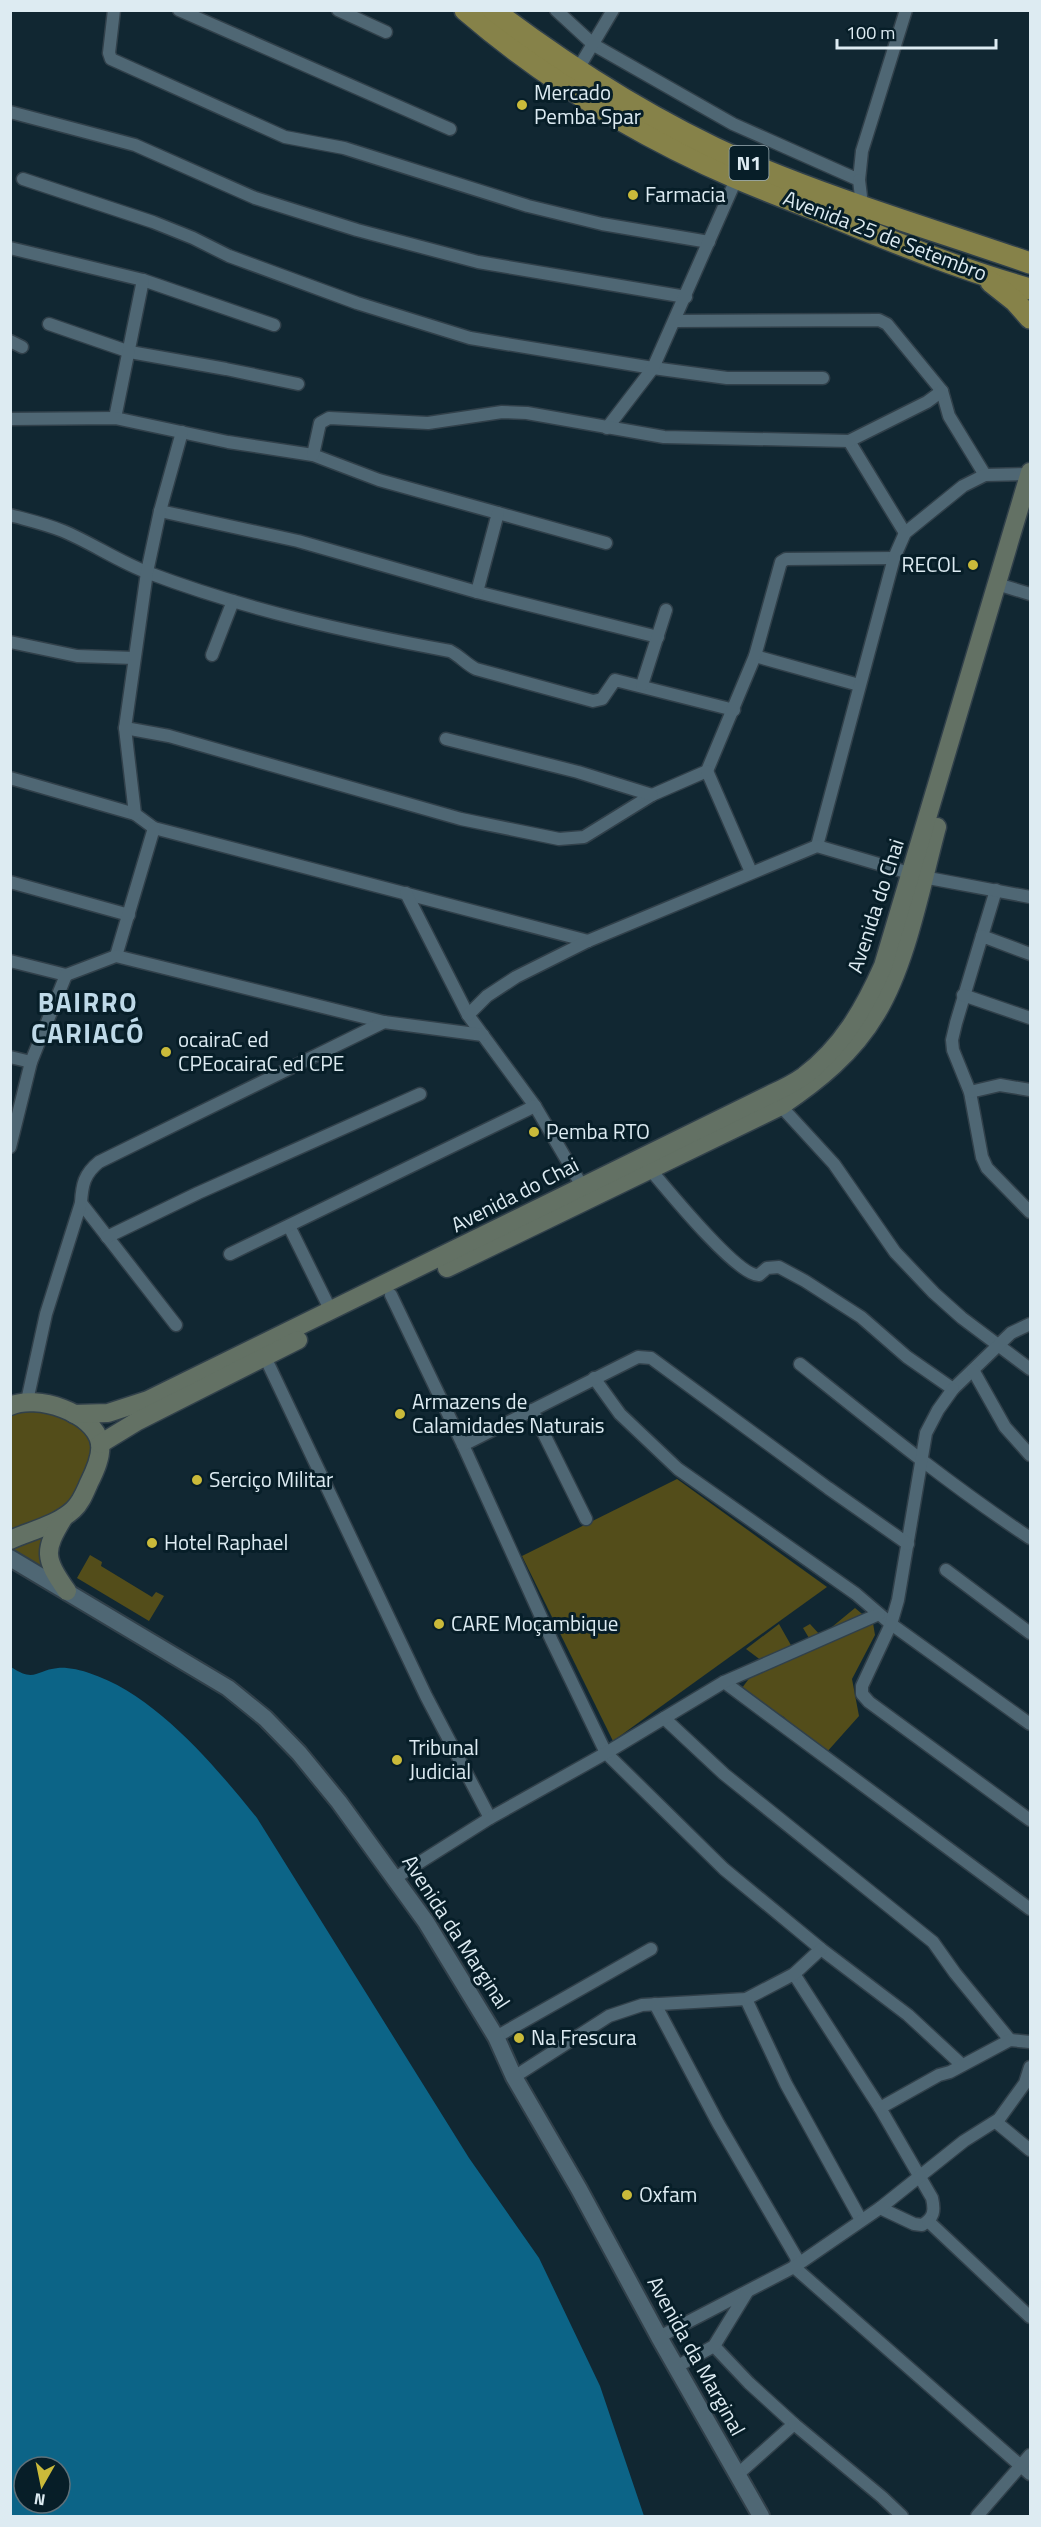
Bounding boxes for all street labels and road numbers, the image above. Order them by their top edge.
road number: N1 [730,146,768,180]
street label: Avenida 25 de Setembro [779,181,992,289]
street label: Avenida do Chai [838,834,912,977]
street label: Avenida do Chai [445,1148,584,1240]
street label: Avenida da Marginal [395,1848,519,2015]
street label: Avenida da Marginal [640,2270,754,2441]

